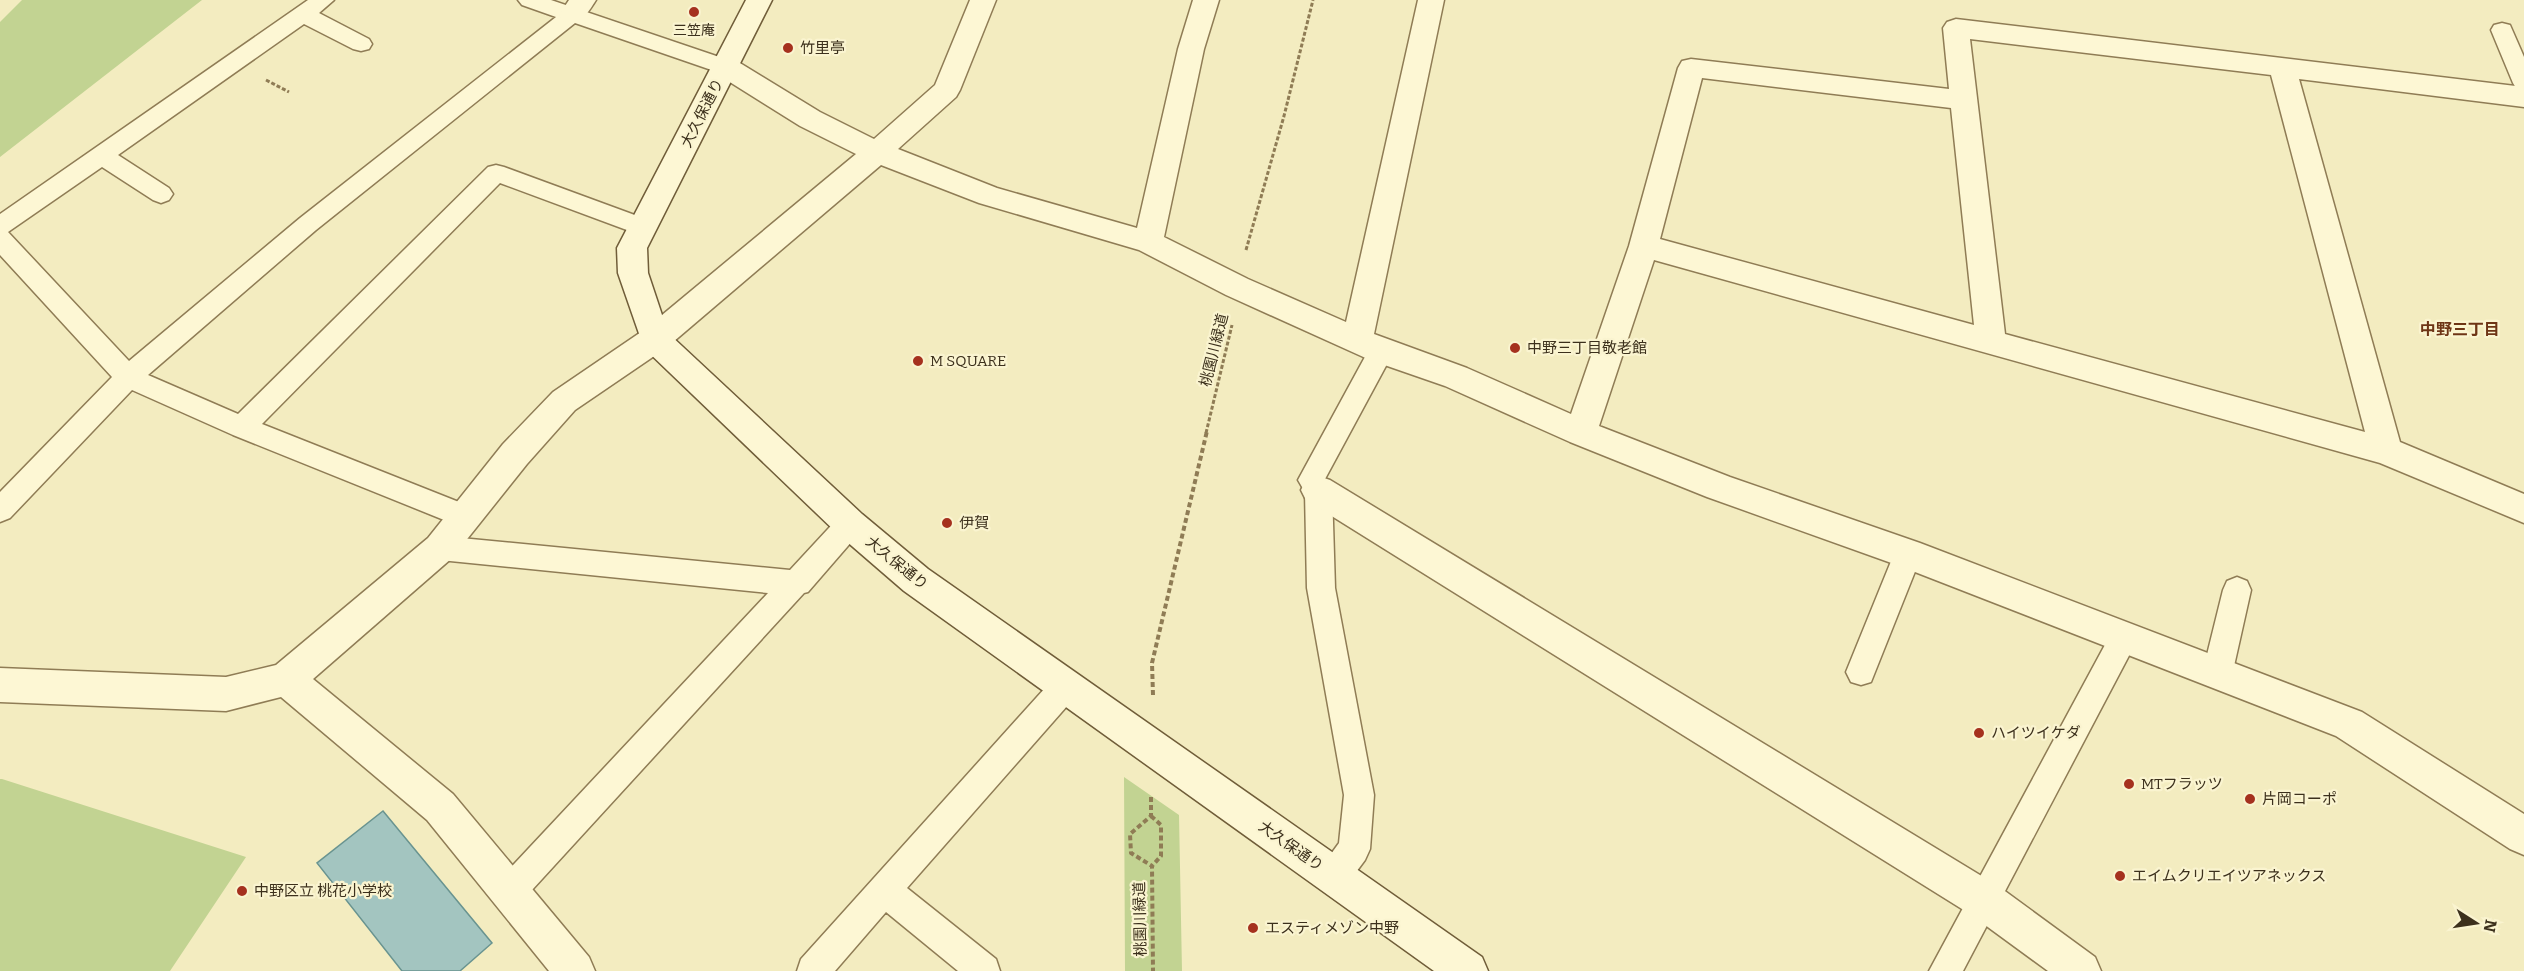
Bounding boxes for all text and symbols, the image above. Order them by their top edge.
marker: 三笠庵 [687,5,701,19]
place label: 三笠庵 [673,22,715,39]
place label: 竹里亭 [800,39,845,57]
marker: 竹里亭 [781,41,795,55]
street label: 大久保通り [677,75,727,151]
street label: 桃園川緑道 [1196,311,1232,389]
district label: 中野三丁目 [2420,320,2500,339]
place label: 中野三丁目敬老館 [1527,339,1647,357]
marker: 中野三丁目敬老館 [1508,341,1522,355]
place label: M SQUARE [930,352,1006,370]
marker: M SQUARE [911,354,925,368]
place label: 伊賀 [959,514,989,532]
marker: 伊賀 [940,516,954,530]
street label: 大久保通り [862,532,932,594]
place label: ハイツイケダ [1991,724,2081,742]
marker: ハイツイケダ [1972,726,1986,740]
place label: MTフラッツ [2141,775,2223,793]
marker: MTフラッツ [2122,777,2136,791]
place label: 片岡コーポ [2262,790,2337,808]
marker: 片岡コーポ [2243,792,2257,806]
street label: 大久保通り [1255,817,1327,875]
place label: エイムクリエイツアネックス [2132,867,2326,885]
marker: エイムクリエイツアネックス [2113,869,2127,883]
street label: 桃園川緑道 [1130,881,1150,957]
place label: 中野区立 桃花小学校 [254,882,392,900]
marker: 中野区立 桃花小学校 [235,884,249,898]
north arrow [2446,893,2506,953]
text: N [2480,918,2501,934]
place label: エスティメゾン中野 [1265,919,1399,937]
marker: エスティメゾン中野 [1246,921,1260,935]

